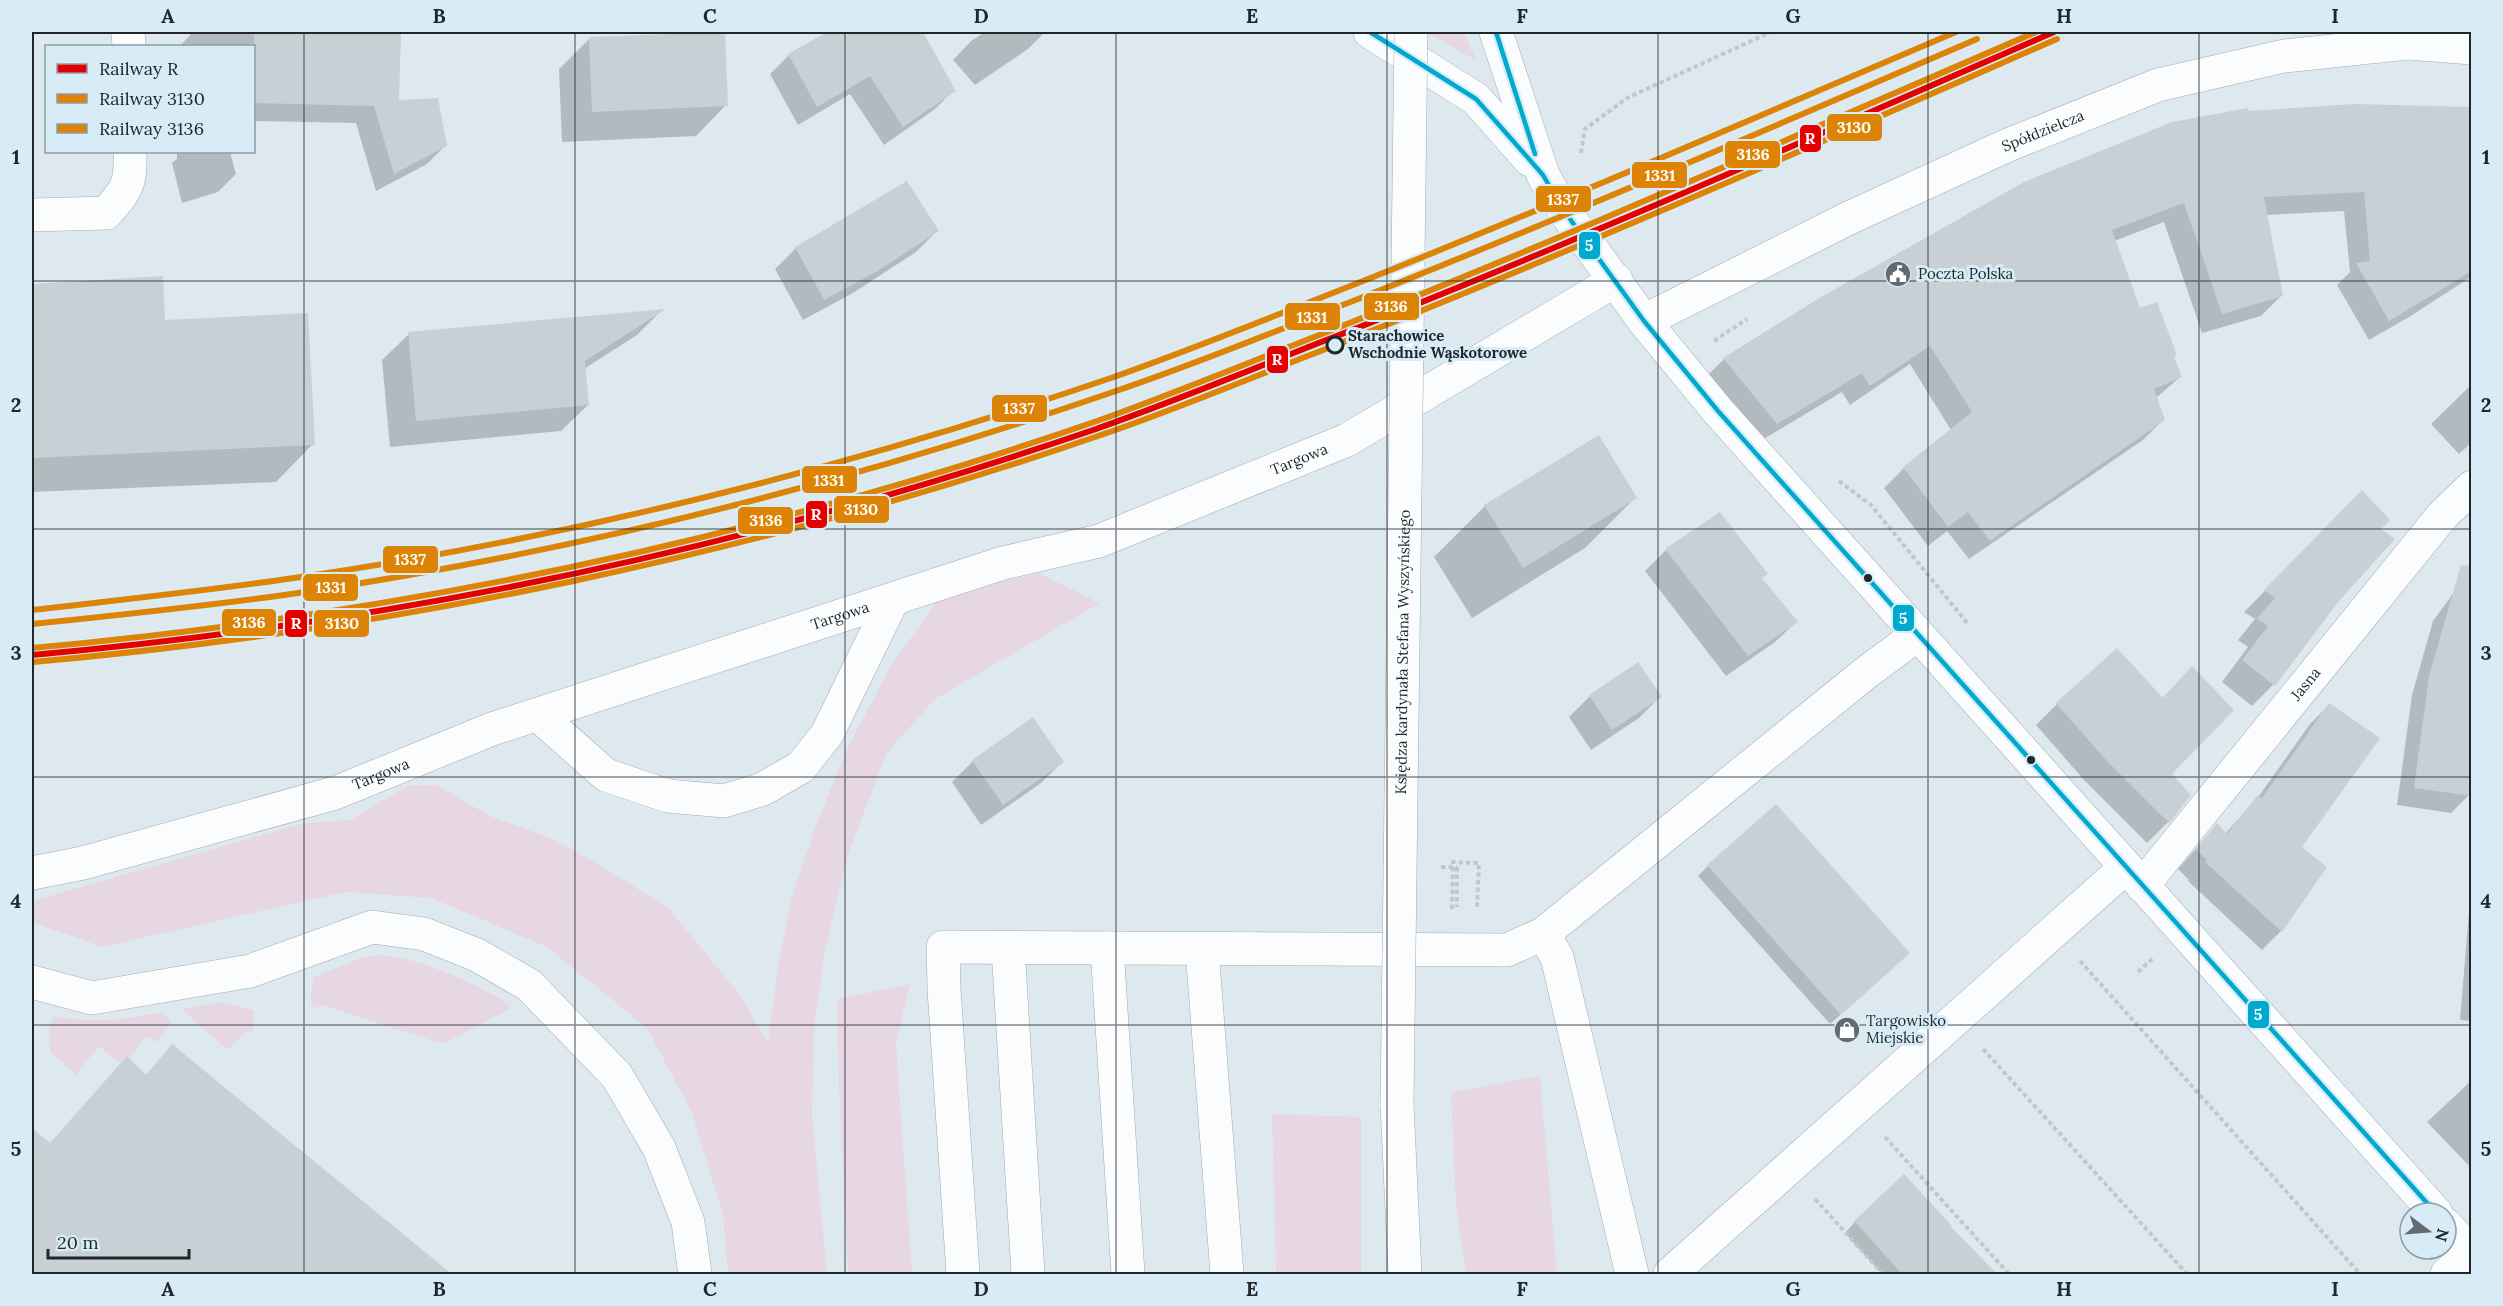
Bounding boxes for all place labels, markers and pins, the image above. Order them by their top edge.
public building icon: Poczta Polska [1883,259,1913,289]
place label: Poczta Polska [1918,264,2014,283]
place label: Starachowice Wschodnie Wąskotorowe [1348,326,1527,362]
marker: Starachowice Wschodnie Wąskotorowe [1326,336,1344,354]
unlabelled marker [1862,572,1874,584]
unlabelled marker [2025,754,2037,766]
place label: Targowisko Miejskie [1866,1011,1946,1047]
shop icon: Targowisko Miejskie [1832,1015,1862,1045]

